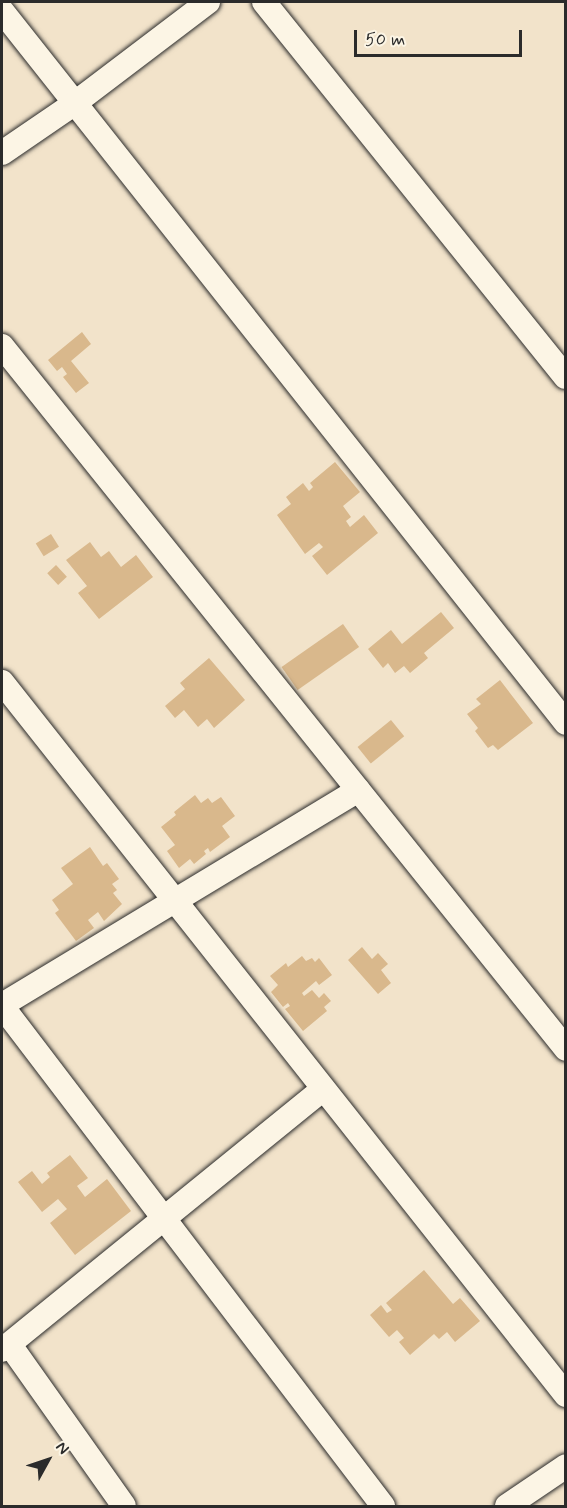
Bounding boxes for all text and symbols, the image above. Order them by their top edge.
scale bar [357,18,525,56]
text: 50 m [365,28,405,52]
north arrow [18,1430,78,1490]
text: N [51,1437,74,1459]

